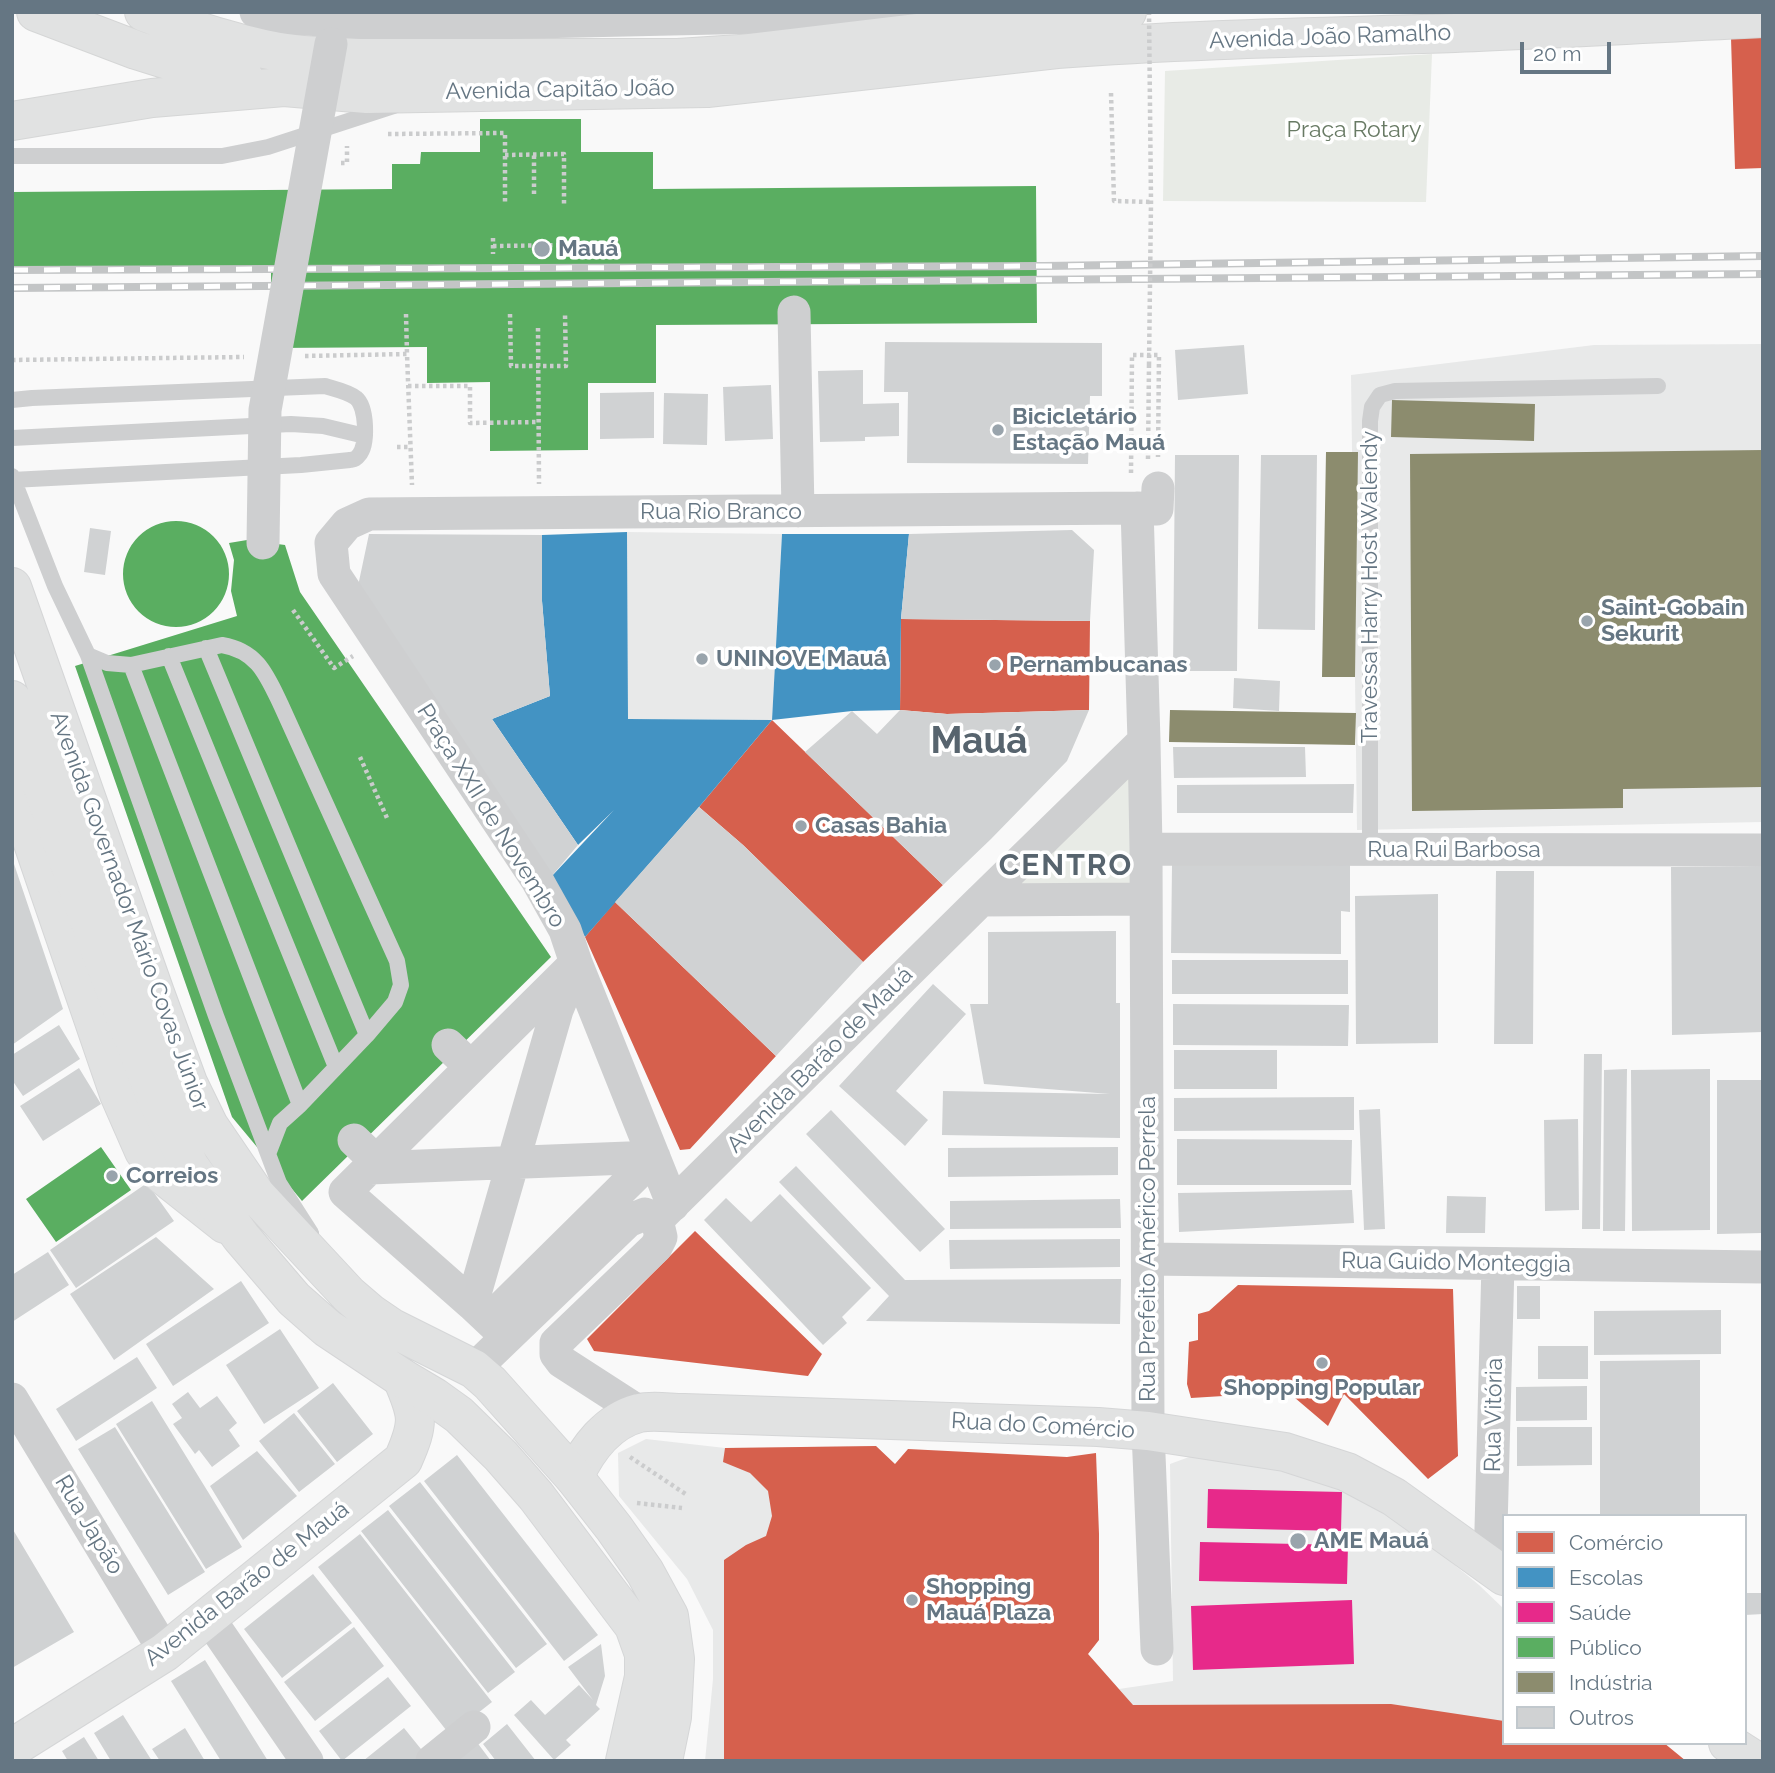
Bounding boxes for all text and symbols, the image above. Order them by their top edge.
street label: Avenida João Ramalho [1208,19,1452,55]
scale bar [1523,28,1614,72]
text: 20 m [1533,41,1581,66]
street label: Avenida Capitão João [445,74,675,106]
park label: Praça Rotary [1287,116,1421,144]
place label: Mauá [558,235,618,263]
marker: Mauá [532,239,552,259]
place label: Bicicletário Estação Mauá [1012,403,1165,457]
marker: Bicicletário Estação Mauá [990,422,1006,438]
street label: Travessa Harry Host Walendy [1356,431,1384,743]
street label: Rua Rio Branco [640,498,802,526]
place label: Saint-Gobain Sekurit [1601,594,1745,648]
marker: Saint-Gobain Sekurit [1579,613,1595,629]
place label: UNINOVE Mauá [716,645,887,673]
marker: UNINOVE Mauá [694,651,710,667]
place label: Pernambucanas [1009,651,1188,679]
marker: Pernambucanas [987,657,1003,673]
street label: Praça XXII de Novembro [411,699,571,933]
street label: Avenida Governador Mário Covas Júnior [44,708,214,1114]
district label: Mauá [930,720,1028,764]
place label: Casas Bahia [815,812,947,840]
marker: Casas Bahia [793,818,809,834]
street label: Rua Rui Barbosa [1367,836,1541,864]
district label: CENTRO [999,848,1133,884]
street label: Avenida Barão de Mauá [721,961,919,1159]
street label: Rua Prefeito Américo Perrela [1134,1096,1162,1402]
place label: Correios [126,1162,218,1190]
marker: Correios [104,1168,120,1184]
street label: Rua Guido Monteggia [1341,1247,1571,1279]
marker: Shopping Popular [1314,1355,1330,1371]
street label: Rua Vitória [1479,1358,1509,1472]
place label: Shopping Popular [1223,1374,1421,1402]
street label: Rua do Comércio [950,1407,1136,1445]
street label: Rua Japão [49,1470,129,1580]
street label: Avenida Barão de Mauá [139,1496,355,1672]
legend [1502,1514,1747,1745]
place label: AME Mauá [1314,1527,1429,1555]
text: Comércio [1569,1530,1663,1555]
marker: AME Mauá [1288,1531,1308,1551]
text: Escolas [1569,1565,1643,1590]
place label: Shopping Mauá Plaza [926,1573,1051,1627]
marker: Shopping Mauá Plaza [904,1592,920,1608]
text: Saúde [1569,1600,1631,1625]
text: Público [1569,1635,1642,1660]
text: Indústria [1569,1670,1653,1695]
text: Outros [1569,1705,1634,1730]

